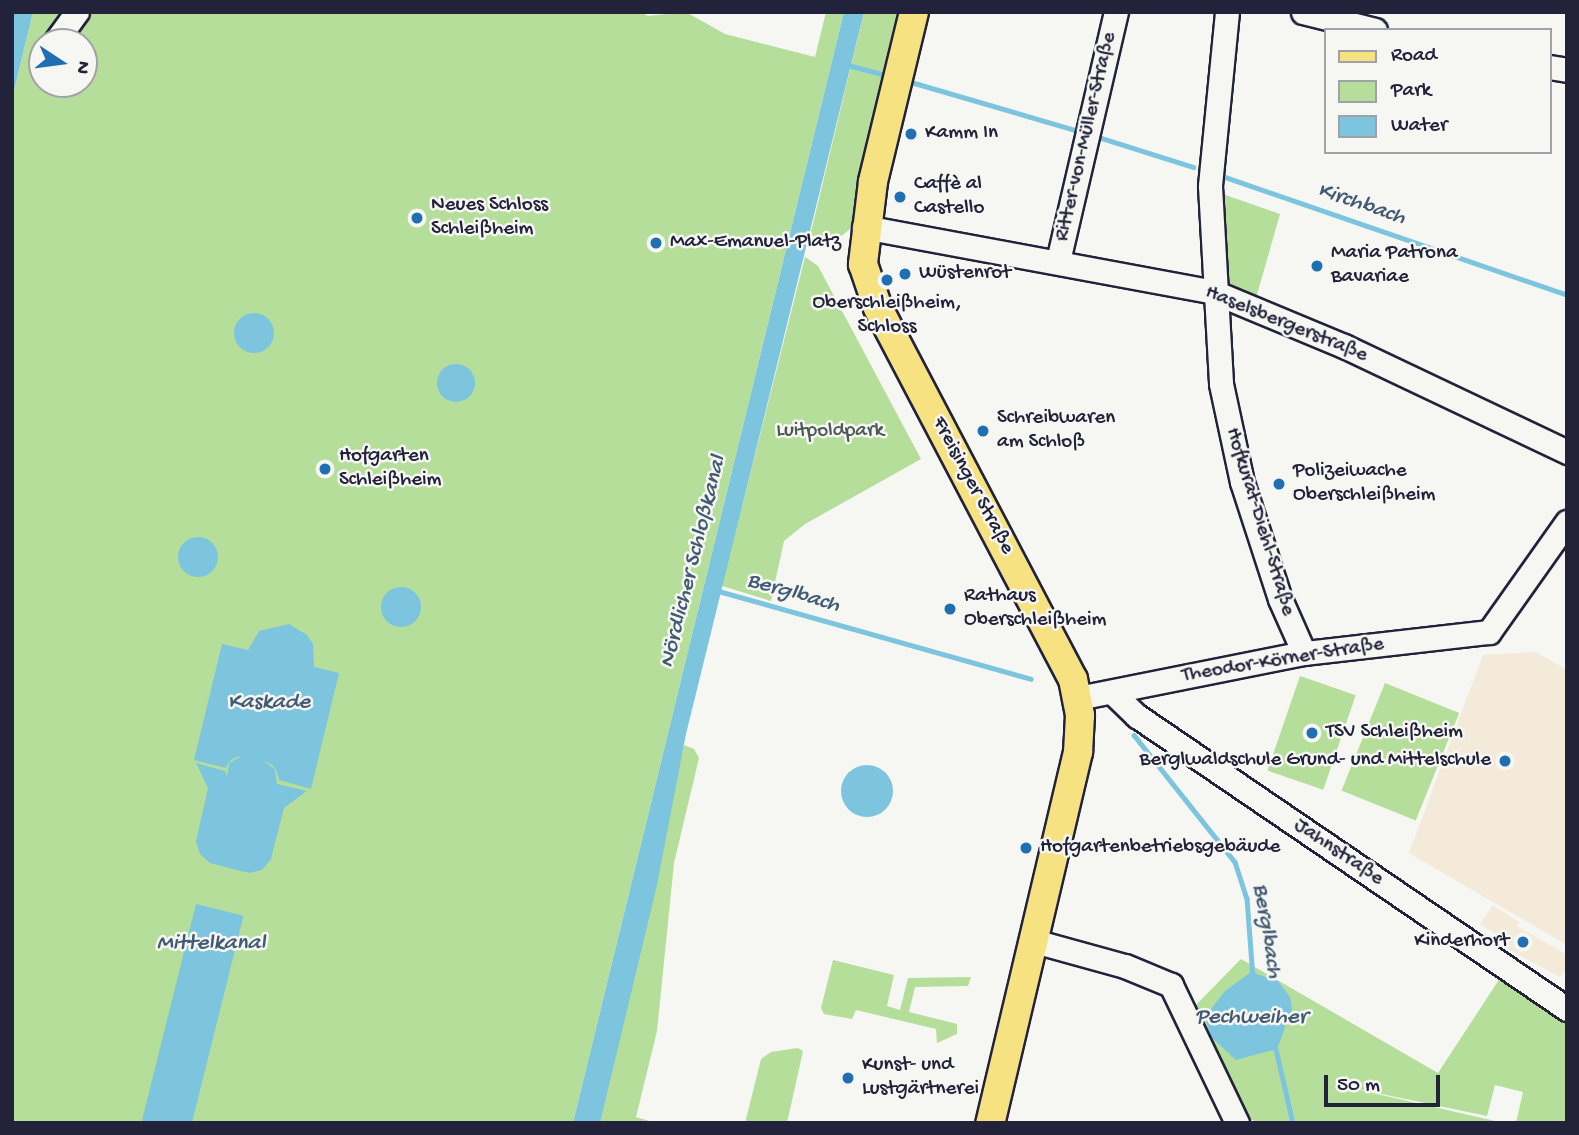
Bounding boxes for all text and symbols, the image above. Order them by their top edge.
north arrow [28,28,98,98]
legend [1324,28,1551,154]
street label: Ritter-von-Müller-Straße [1051,30,1123,244]
text: Road [1391,44,1437,69]
text: N [69,59,95,76]
text: Park [1391,79,1431,104]
text: Water [1391,114,1447,139]
place label: Kamm In [925,121,998,147]
marker: Kamm In [903,126,919,142]
place label: Caffè al Castello [914,172,984,222]
water label: Kirchbach [1313,177,1409,233]
marker: Caffè al Castello [892,189,908,205]
place label: Neues Schloss Schleißheim [431,193,548,243]
marker: Neues Schloss Schleißheim [409,210,425,226]
place label: Max-Emanuel-Platz [670,230,841,256]
marker: Max-Emanuel-Platz [648,235,664,251]
place label: Maria Patrona Bavariae [1331,241,1458,291]
marker: Maria Patrona Bavariae [1309,258,1325,274]
place label: Wüstenrot [919,261,1011,287]
marker: Wüstenrot [897,266,913,282]
marker: Oberschleißheim, Schloss [879,272,895,288]
street label: Haselsbergerstraße [1201,281,1371,369]
place label: Oberschleißheim, Schloss [812,291,962,341]
place label: Schreibwaren am Schloß [997,406,1115,456]
street label: Freisinger Straße [925,413,1019,559]
park label: Luitpoldpark [776,419,884,445]
marker: Schreibwaren am Schloß [975,423,991,439]
street label: Hofkurat-Diehl-Straße [1218,425,1300,619]
place label: Hofgarten Schleißheim [339,444,442,494]
water label: Nördlicher Schloßkanal [654,453,734,671]
place label: Polizeiwache Oberschleißheim [1293,459,1436,509]
marker: Hofgarten Schleißheim [317,461,333,477]
marker: Polizeiwache Oberschleißheim [1271,476,1287,492]
water label: Berglbach [744,568,842,620]
place label: Rathaus Oberschleißheim [964,584,1107,634]
marker: Rathaus Oberschleißheim [942,601,958,617]
street label: Theodor-Körner-Straße [1180,633,1386,689]
water label: Kaskade [228,689,310,717]
place label: TSV Schleißheim [1326,720,1463,746]
marker: TSV Schleißheim [1304,725,1320,741]
place label: Berglwaldschule Grund- und Mittelschule [1139,748,1491,774]
marker: Berglwaldschule Grund- und Mittelschule [1497,753,1513,769]
street label: Jahnstraße [1288,814,1388,892]
place label: Hofgartenbetriebsgebäude [1040,835,1280,861]
marker: Hofgartenbetriebsgebäude [1018,840,1034,856]
water label: Berglbach [1245,882,1287,980]
place label: Kinderhort [1414,929,1509,955]
water label: Mittelkanal [157,930,265,958]
marker: Kinderhort [1515,934,1531,950]
water label: Pechweiher [1195,1004,1307,1032]
place label: Kunst- und Lustgärtnerei [862,1053,979,1103]
scale bar [1327,1062,1442,1106]
marker: Kunst- und Lustgärtnerei [840,1070,856,1086]
text: 50 m [1337,1074,1380,1099]

